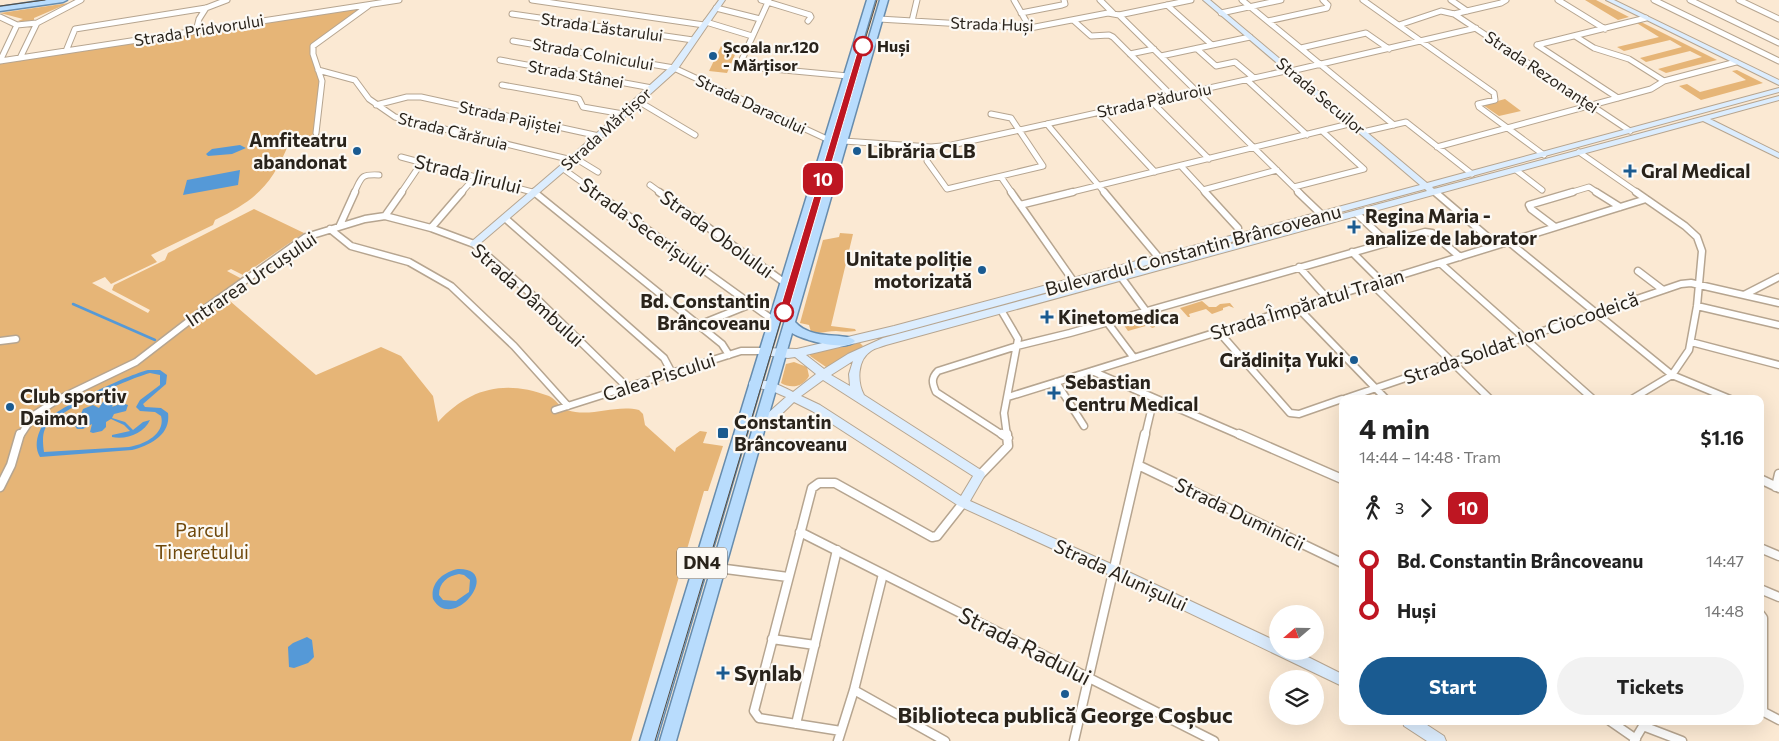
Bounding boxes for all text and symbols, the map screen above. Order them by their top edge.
street label: Strada Lăstarului [540,9,664,44]
street label: Strada Pridvorului [133,10,265,49]
street label: Strada Huși [950,13,1034,36]
street label: Strada Rezonanței [1481,27,1603,118]
street label: Strada Colnicului [531,33,655,74]
marker: Huși [853,36,873,56]
place label: Huși [877,36,910,57]
place label: Școala nr.120 - Mărțisor [723,37,819,76]
marker: Școala nr.120 - Mărțisor [707,50,719,62]
street label: Strada Secuilor [1273,53,1370,139]
street label: Strada Stânei [527,56,625,91]
street label: Strada Daracului [693,70,810,137]
street label: Strada Păduroiu [1095,78,1213,121]
street label: Strada Mărțișor [557,83,656,176]
street label: Strada Pajiștei [457,96,563,139]
street label: Strada Cărăruia [396,108,510,153]
place label: Amfiteatru abandonat [249,128,347,173]
place label: Librăria CLB [867,139,976,162]
marker: Amfiteatru abandonat [351,145,363,157]
marker: Librăria CLB [851,145,863,157]
street label: Strada Jirului [412,149,524,198]
place label: Gral Medical [1641,159,1750,182]
line badge: 10 [800,163,846,195]
marker: Gral Medical [1623,164,1637,178]
text: 10 [813,168,833,190]
street label: Strada Secerișului [574,172,713,283]
street label: Strada Obolului [656,185,778,282]
street label: Bulevardul Constantin Brâncoveanu [1042,199,1343,300]
place label: Regina Maria - analize de laborator [1365,204,1537,249]
marker: Regina Maria - analize de laborator [1347,220,1361,234]
street label: Intrarea Urcușului [181,226,322,333]
street label: Strada Dâmbului [467,238,589,351]
place label: Unitate poliție motorizată [846,247,972,292]
street label: Strada Împăratul Traian [1207,263,1407,344]
marker: Unitate poliție motorizată [976,264,988,276]
street label: Strada Soldat Ion Ciocodeică [1401,287,1641,389]
place label: Bd. Constantin Brâncoveanu [640,289,770,334]
marker: Bd. Constantin Brâncoveanu [774,302,794,322]
place label: Kinetomedica [1058,305,1179,328]
marker: Kinetomedica [1040,310,1054,324]
street label: Calea Piscului [600,347,718,406]
place label: Grădinița Yuki [1220,348,1344,373]
marker: Grădinița Yuki [1348,354,1360,366]
place label: Sebastian Centru Medical [1065,370,1198,415]
place label: Club sportiv Daimon [20,384,127,429]
marker: Sebastian Centru Medical [1047,386,1061,400]
marker: Club sportiv Daimon [4,401,16,413]
place label: Constantin Brâncoveanu [734,410,847,455]
text: 4 min [1359,411,1430,445]
marker: Constantin Brâncoveanu [716,426,730,440]
text: $1.16 [1701,426,1744,449]
text: 14:44 – 14:48 · Tram [1359,447,1501,466]
street label: Strada Duminicii [1172,472,1309,555]
icon: walk [1359,494,1387,522]
icon: forward [1412,494,1440,522]
text: 10 [1458,497,1478,519]
text: 3 [1395,498,1404,517]
park label: Parcul Tineretului [155,518,249,563]
street label: Strada Alunișului [1050,534,1192,617]
road number: DN4 [677,548,727,578]
text: Bd. Constantin Brâncoveanu [1397,549,1643,572]
text: 14:47 [1706,551,1744,570]
text: Huși [1397,599,1436,622]
street label: Strada Radului [955,601,1096,690]
text: 14:48 [1704,601,1744,620]
north arrow [1269,605,1324,660]
map controls [1269,605,1324,725]
button: Start [1359,657,1547,715]
button: Tickets [1557,657,1744,715]
place label: Synlab [734,659,802,686]
marker: Synlab [716,666,730,680]
button: layers [1269,670,1324,725]
marker: Biblioteca publică George Coșbuc [1059,688,1071,700]
place label: Biblioteca publică George Coșbuc [897,701,1233,729]

